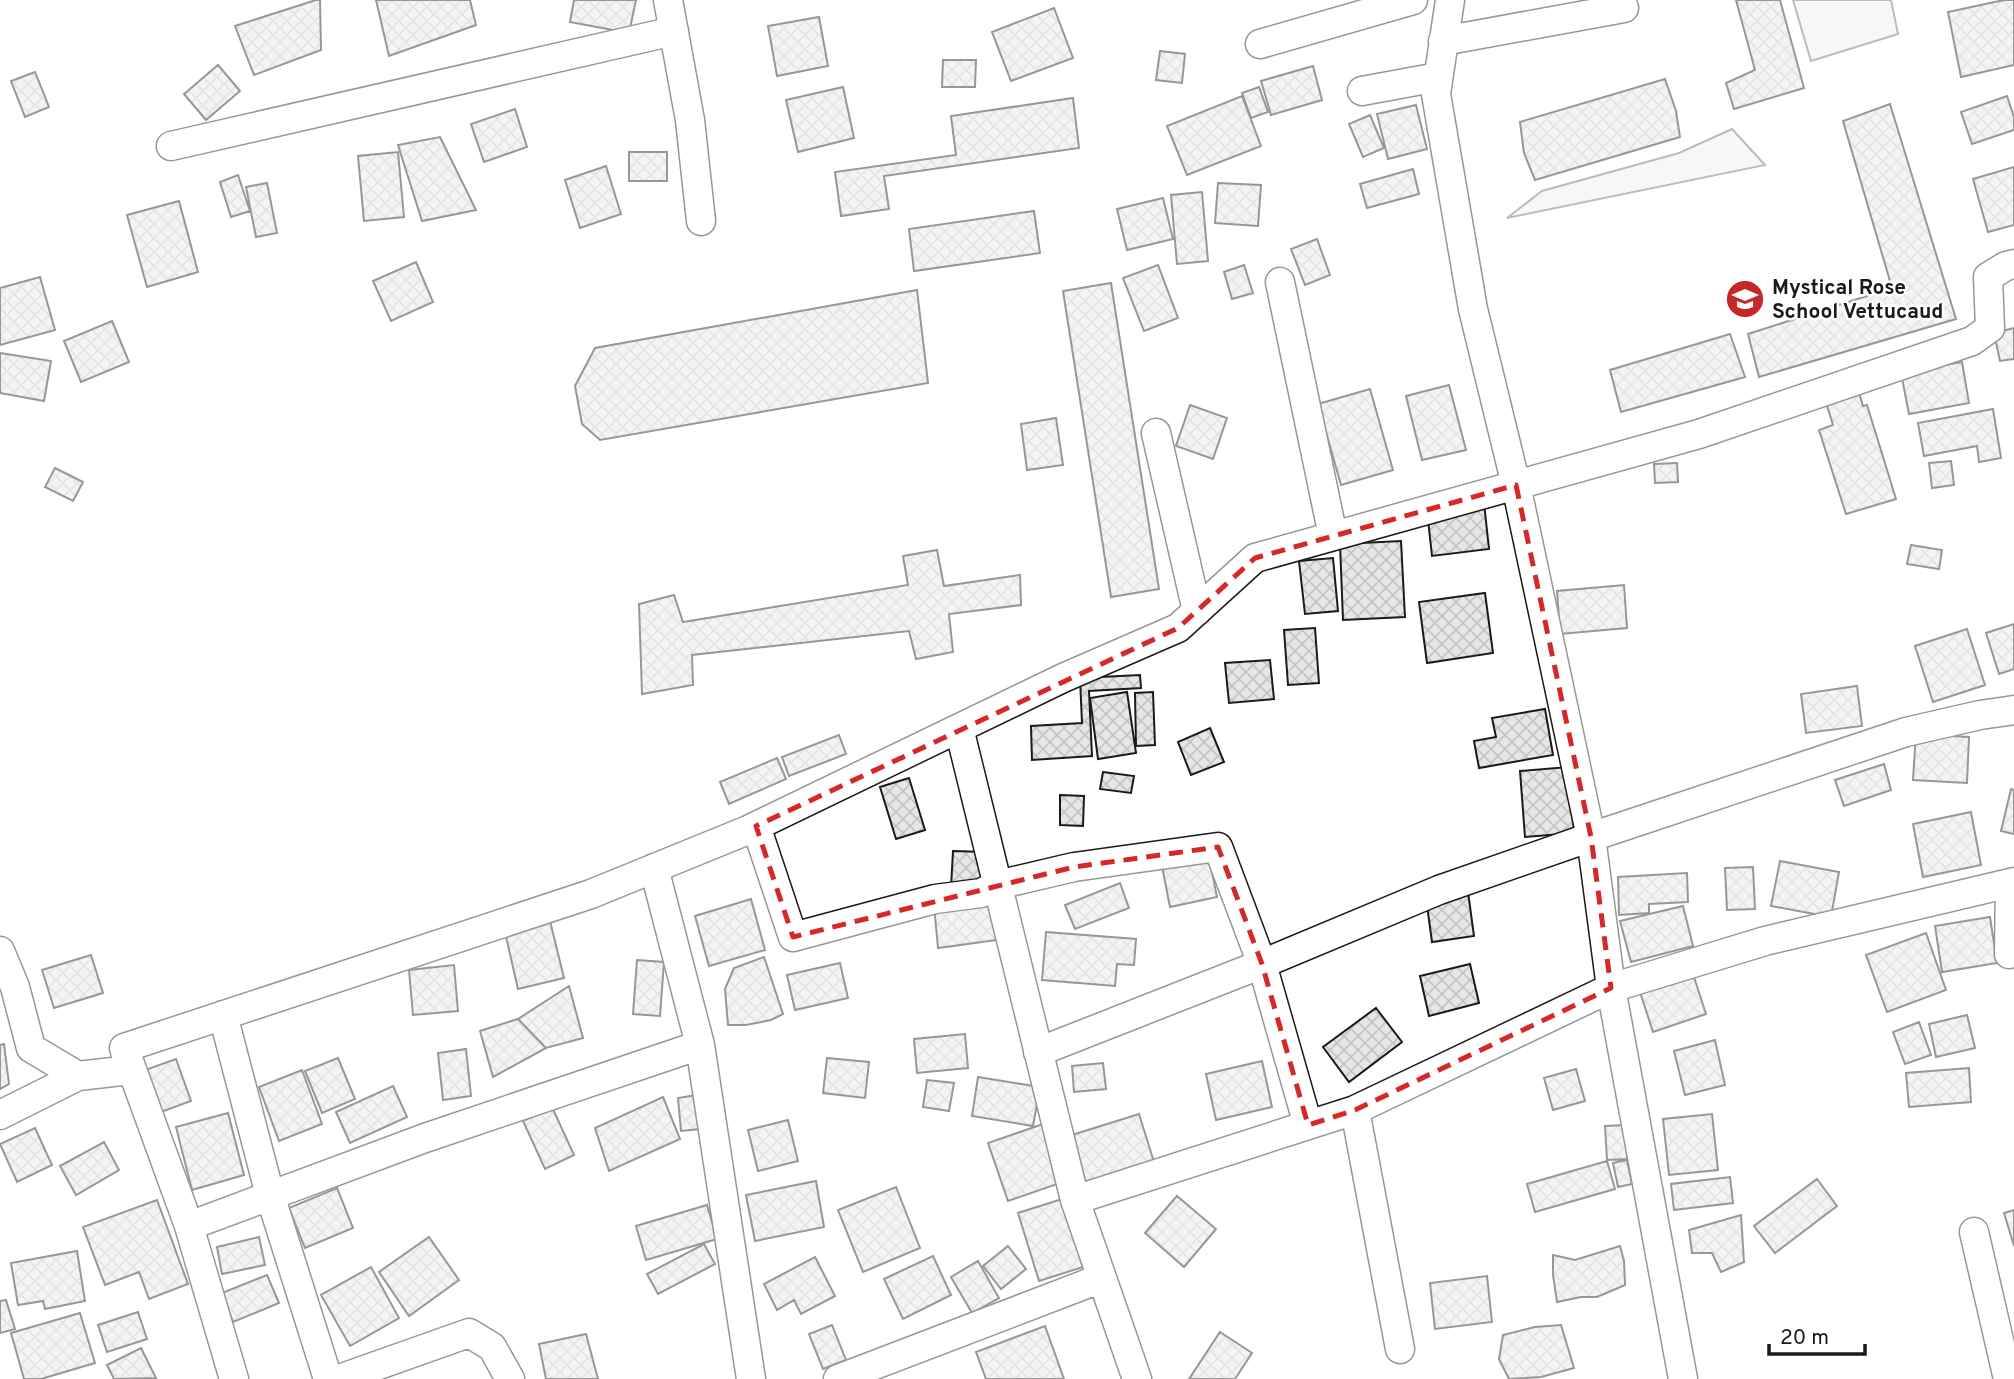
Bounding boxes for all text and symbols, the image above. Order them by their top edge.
place label: Mystical Rose School Vettucaud [1772,275,1943,326]
school or university icon: Mystical Rose School Vettucaud [1724,278,1766,320]
scale bar [1769,1312,1865,1356]
text: 20 m [1780,1325,1829,1352]

